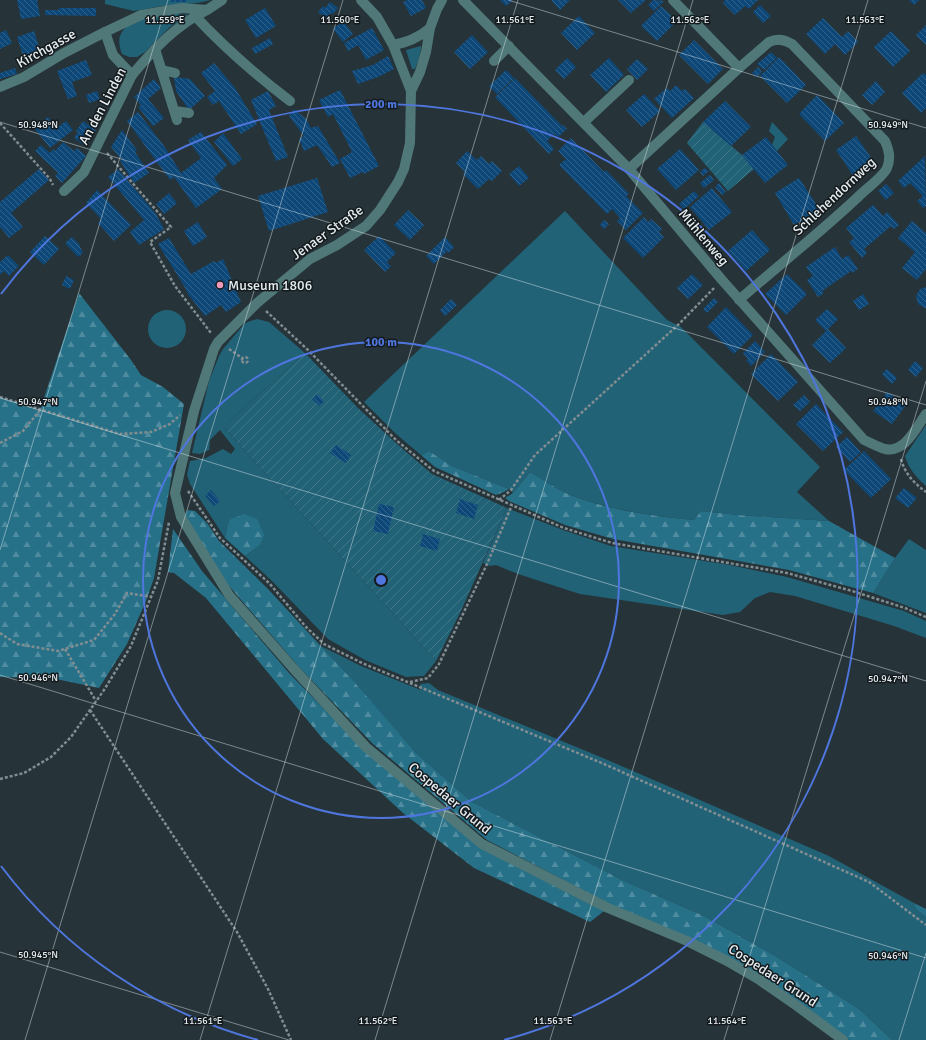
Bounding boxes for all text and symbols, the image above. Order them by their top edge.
text: 11.559°E [146,14,185,26]
text: 11.560°E [321,14,360,26]
text: 11.561°E [496,14,535,26]
text: 11.562°E [671,14,710,26]
text: 11.563°E [846,14,885,26]
street label: Kirchgasse [14,25,79,72]
street label: An den Linden [75,65,130,148]
text: 200 m [365,97,397,112]
text: 50.948°N [18,119,58,131]
text: 50.949°N [868,119,908,131]
street label: Schlehendornweg [789,154,879,239]
street label: Jenaer Straße [288,201,366,263]
street label: Mühlenweg [675,205,732,269]
place label: Museum 1806 [228,277,312,294]
marker: Museum 1806 [215,280,225,290]
text: 100 m [365,335,397,350]
text: 50.947°N [18,396,58,408]
text: 50.948°N [868,396,908,408]
centre of rings [374,573,388,587]
text: 50.946°N [18,672,58,684]
text: 50.947°N [868,673,908,685]
street label: Cospedaer Grund [405,759,495,838]
street label: Cospedaer Grund [725,940,820,1011]
text: 50.945°N [18,949,58,961]
text: 50.946°N [868,950,908,962]
text: 11.561°E [184,1015,223,1027]
text: 11.562°E [359,1015,398,1027]
text: 11.563°E [534,1015,573,1027]
text: 11.564°E [708,1015,747,1027]

